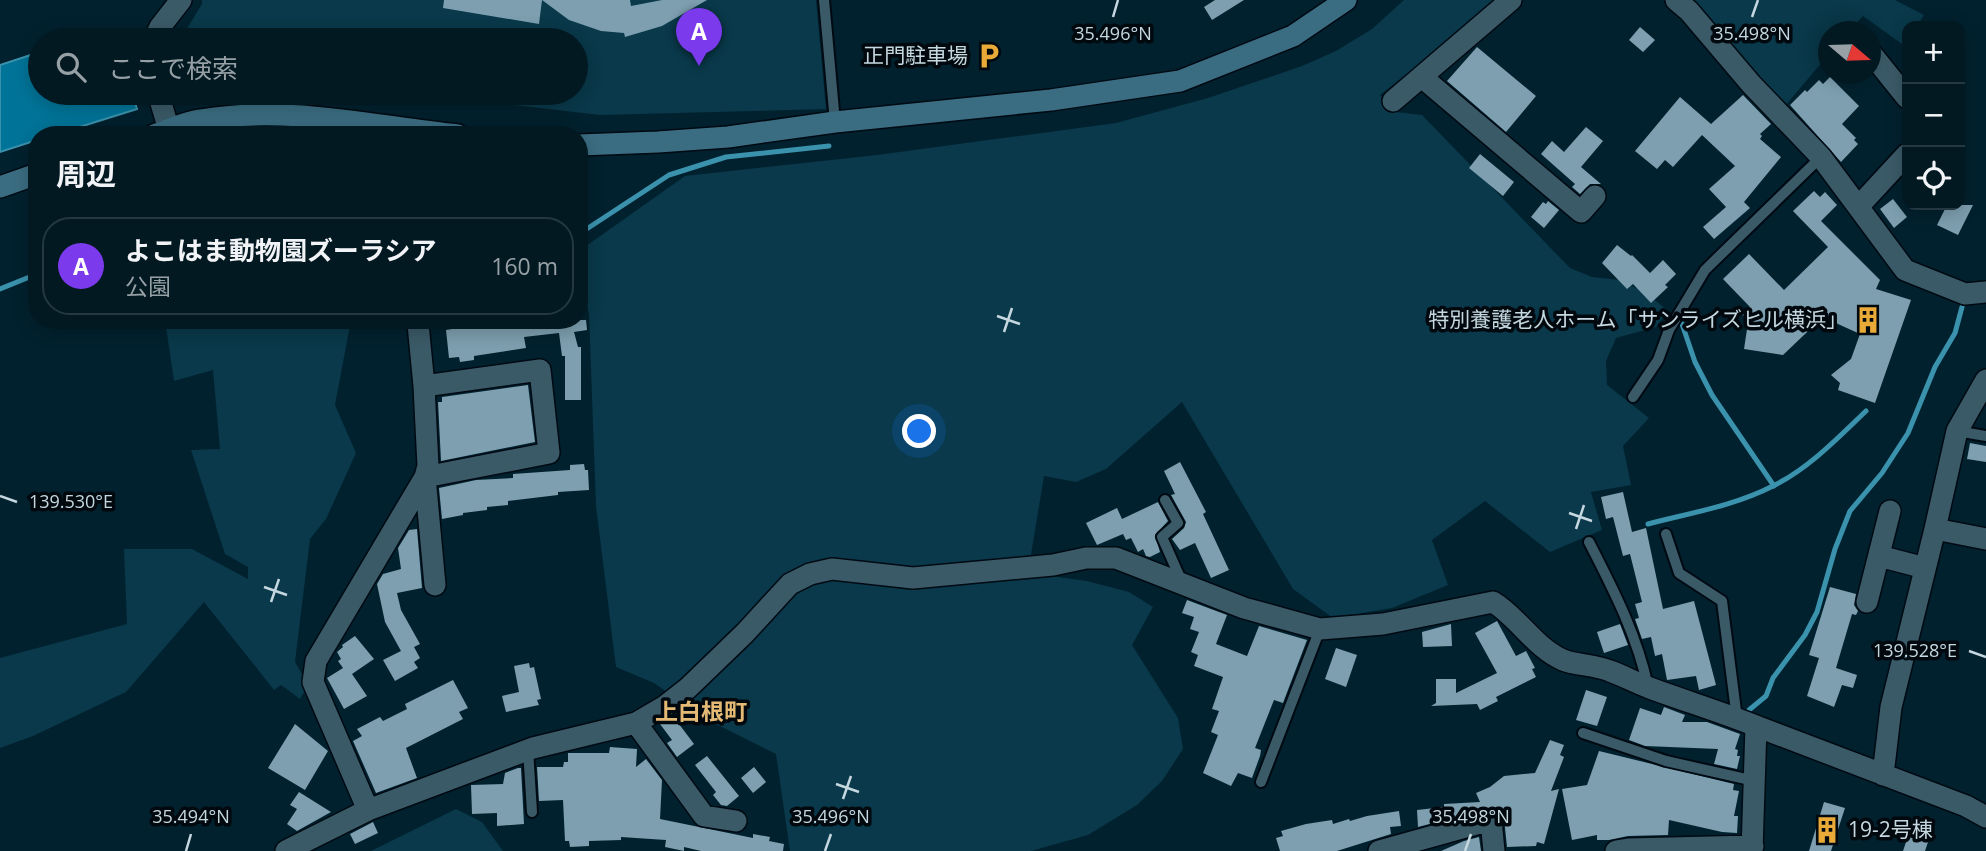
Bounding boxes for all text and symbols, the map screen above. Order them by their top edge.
pin: A [676,8,722,66]
text: 35.496°N [1074,21,1152,45]
text: 35.498°N [1713,21,1791,45]
north arrow [1818,21,1881,84]
map controls [1902,21,1965,210]
button: + [1902,21,1965,84]
search box [28,28,588,105]
place label: 正門駐車場 [863,41,968,69]
parking icon: 正門駐車場 [974,41,1004,71]
icon: search [52,48,90,86]
text: ここで検索 [108,50,238,86]
button: − [1902,84,1965,147]
button: locate [1902,147,1965,210]
text: 周辺 [56,153,116,194]
text: よこはま動物園ズーラシア [125,232,436,268]
text: A [73,250,89,282]
text: 160 m [491,250,558,282]
text: 公園 [125,270,171,302]
place label: 特別養護老人ホーム「サンライズヒル横浜」 [1428,305,1847,333]
building icon: 特別養護老人ホーム「サンライズヒル横浜」 [1853,305,1883,335]
your location [902,414,936,448]
text: 139.530°E [29,489,113,513]
text: 139.528°E [1873,638,1957,662]
district label: 上白根町 [655,695,747,727]
text: 35.494°N [152,804,230,828]
text: 35.496°N [792,804,870,828]
text: 35.498°N [1432,804,1510,828]
building icon: 19-2号棟 [1812,815,1842,845]
place label: 19-2号棟 [1848,815,1933,843]

